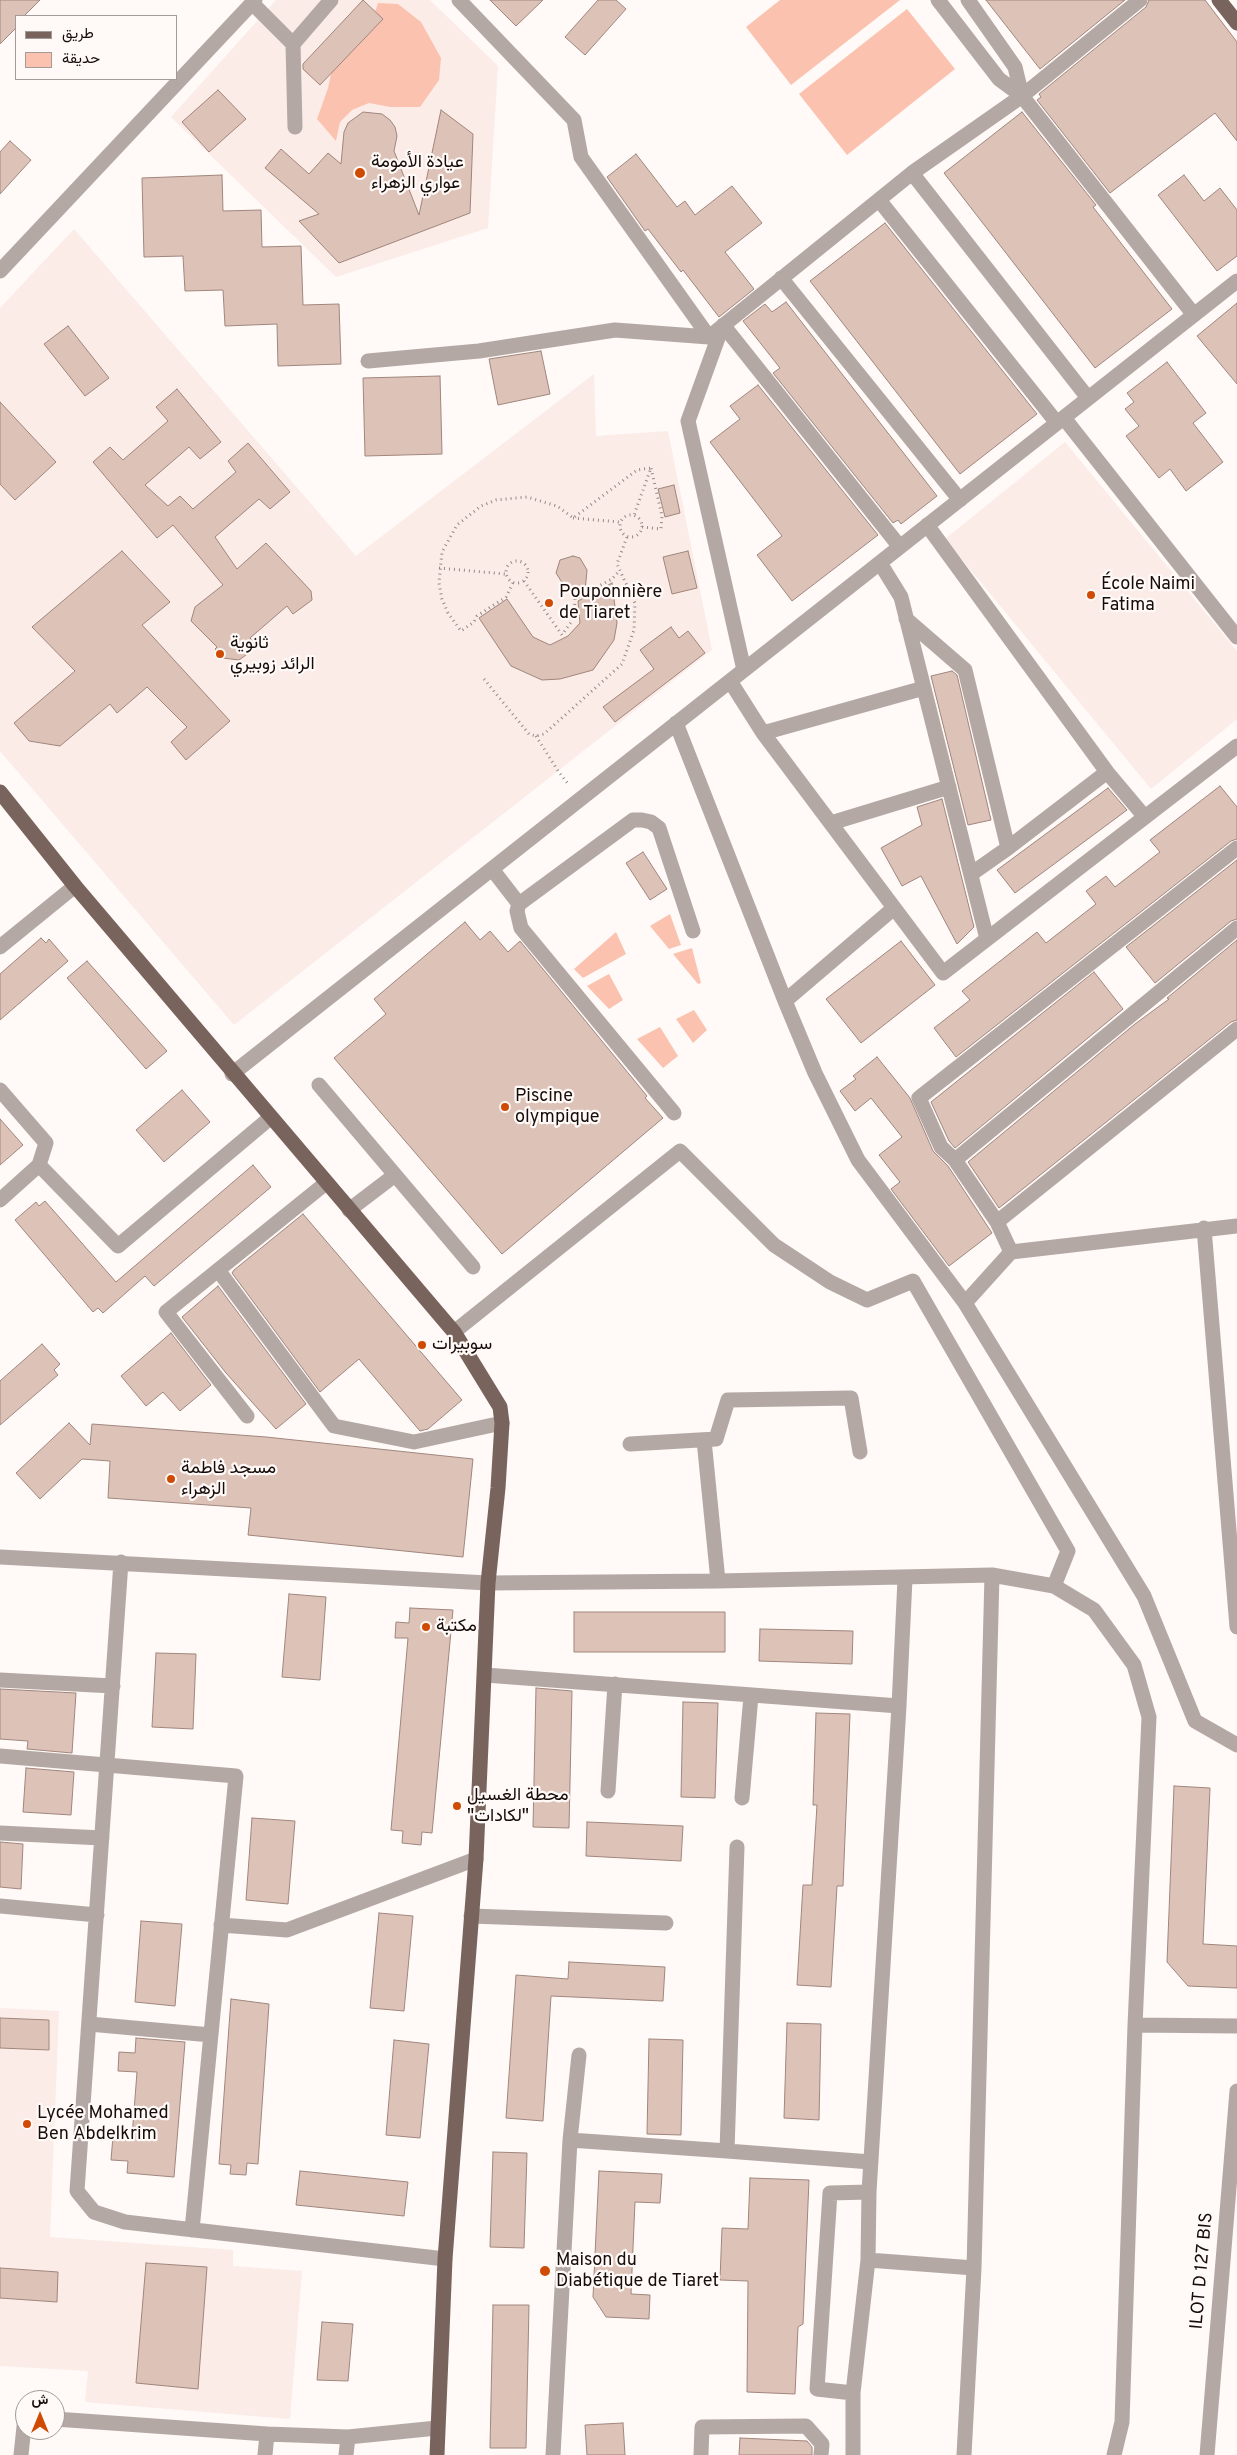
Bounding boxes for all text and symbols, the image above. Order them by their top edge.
legend [15,15,178,80]
text: طريق [62,25,94,44]
text: حديقة [62,50,100,69]
place label: عيادة الأمومة عواري الزهراء [371,152,464,194]
marker: عيادة الأمومة عواري الزهراء [353,166,367,180]
place label: École Naimi Fatima [1101,574,1195,616]
place label: Pouponnière de Tiaret [559,582,662,624]
marker: École Naimi Fatima [1085,589,1097,601]
marker: Pouponnière de Tiaret [543,597,555,609]
place label: ثانوية الرائد زوبيري [230,633,315,676]
marker: ثانوية الرائد زوبيري [214,648,226,660]
place label: Piscine olympique [515,1086,600,1128]
marker: Piscine olympique [499,1101,511,1113]
place label: سوبيرات [432,1334,492,1356]
marker: سوبيرات [416,1339,428,1351]
place label: مسجد فاطمة الزهراء [181,1458,276,1500]
marker: مسجد فاطمة الزهراء [165,1473,177,1485]
place label: مكتبة [436,1616,477,1638]
marker: مكتبة [420,1621,432,1633]
place label: محطة الغسيل "لكادات" [467,1785,569,1828]
marker: محطة الغسيل "لكادات" [451,1800,463,1812]
place label: Lycée Mohamed Ben Abdelkrim [37,2103,169,2146]
marker: Lycée Mohamed Ben Abdelkrim [21,2118,33,2130]
street label: ILOT D 127 BIS [1187,2212,1219,2330]
place label: Maison du Diabétique de Tiaret [556,2250,719,2292]
marker: Maison du Diabétique de Tiaret [538,2264,552,2278]
north arrow [15,2390,65,2440]
text: ش [32,2392,48,2409]

